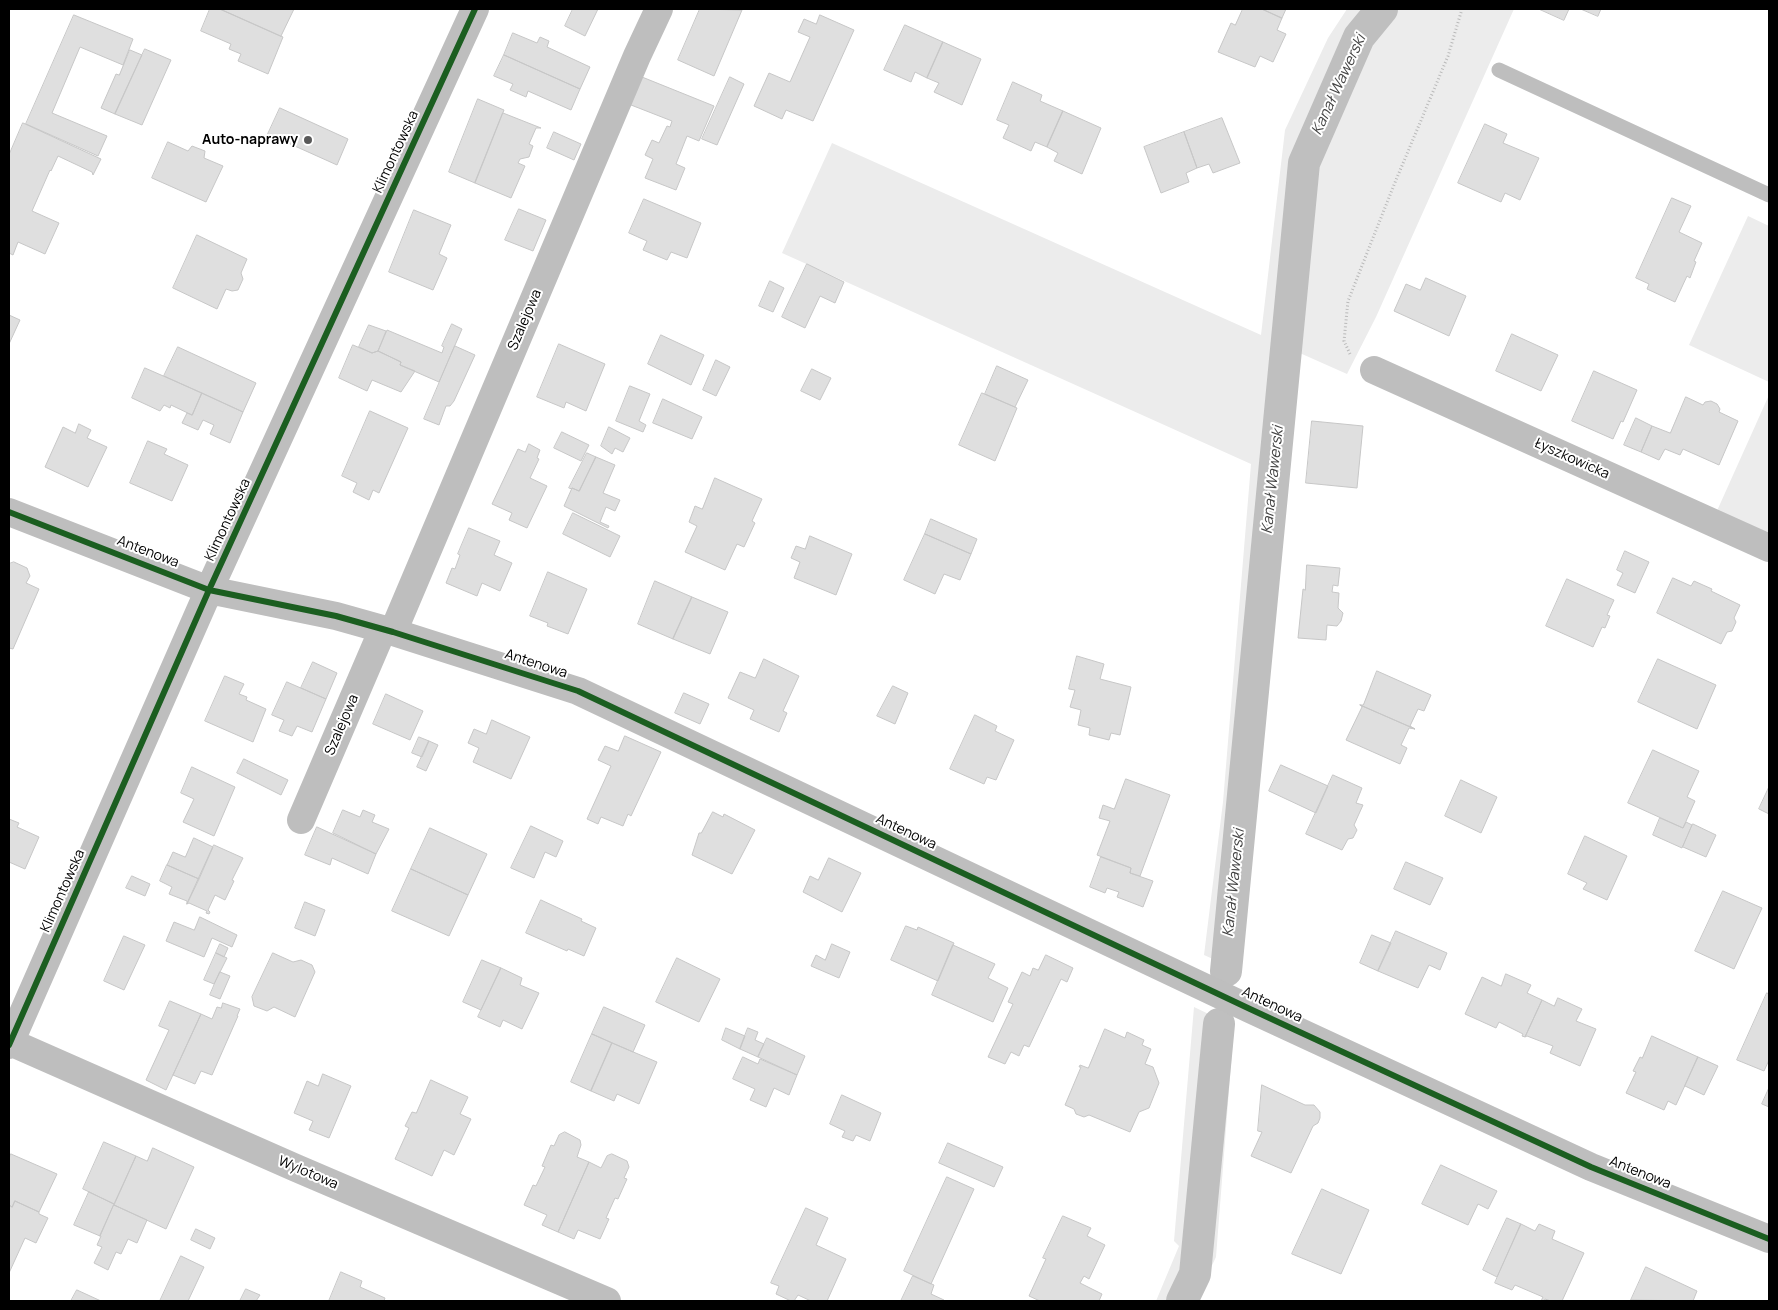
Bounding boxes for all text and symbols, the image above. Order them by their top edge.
water label: Kanał Wawerski [1308,32,1370,138]
street label: Klimontowska [370,108,422,196]
place label: Auto-naprawy [202,132,298,148]
marker: Auto-naprawy [302,134,314,146]
street label: Szalejowa [505,287,545,353]
water label: Kanał Wawerski [1258,425,1288,535]
street label: Łyszkowicka [1532,435,1612,483]
street label: Klimontowska [202,476,254,564]
street label: Antenowa [115,533,181,571]
street label: Antenowa [503,646,569,682]
street label: Szalejowa [322,692,362,758]
street label: Antenowa [873,811,939,853]
water label: Kanał Wawerski [1219,828,1249,938]
street label: Klimontowska [37,847,89,935]
street label: Antenowa [1239,984,1305,1026]
street label: Wylotowa [276,1153,340,1193]
street label: Antenowa [1607,1153,1673,1193]

